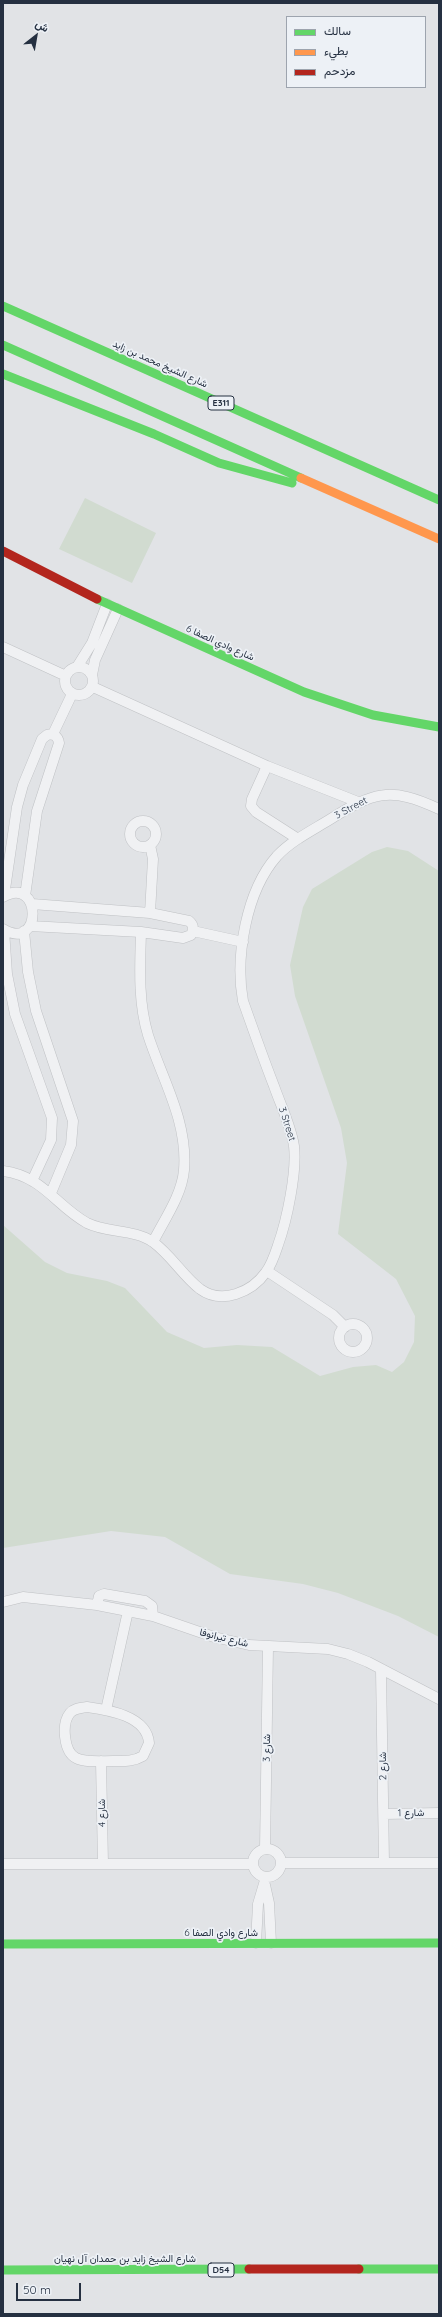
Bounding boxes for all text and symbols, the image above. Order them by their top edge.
north arrow [16,16,56,56]
text: ش [33,16,51,35]
legend [286,16,426,88]
text: سالك [324,23,351,38]
text: بطيء [324,43,348,58]
text: مزدحم [324,63,355,78]
street label: شارع الشيخ محمد بن زايد [111,338,209,390]
road number: E311 [208,396,234,410]
street label: شارع وادي الصفا 6 [184,623,256,663]
street label: 3 Street [333,794,369,822]
street label: 3 Street [276,1105,298,1143]
street label: شارع تيرانوفا [198,1626,250,1650]
street label: شارع 3 [261,1734,273,1762]
street label: شارع 2 [377,1752,389,1780]
street label: شارع 4 [96,1799,108,1827]
street label: شارع 1 [398,1807,424,1819]
street label: شارع وادي الصفا 6 [184,1927,258,1939]
street label: شارع الشيخ زايد بن حمدان آل نهيان [54,2253,196,2265]
road number: D54 [208,2263,234,2277]
scale bar [18,2275,83,2301]
text: 50 m [23,2282,51,2297]

